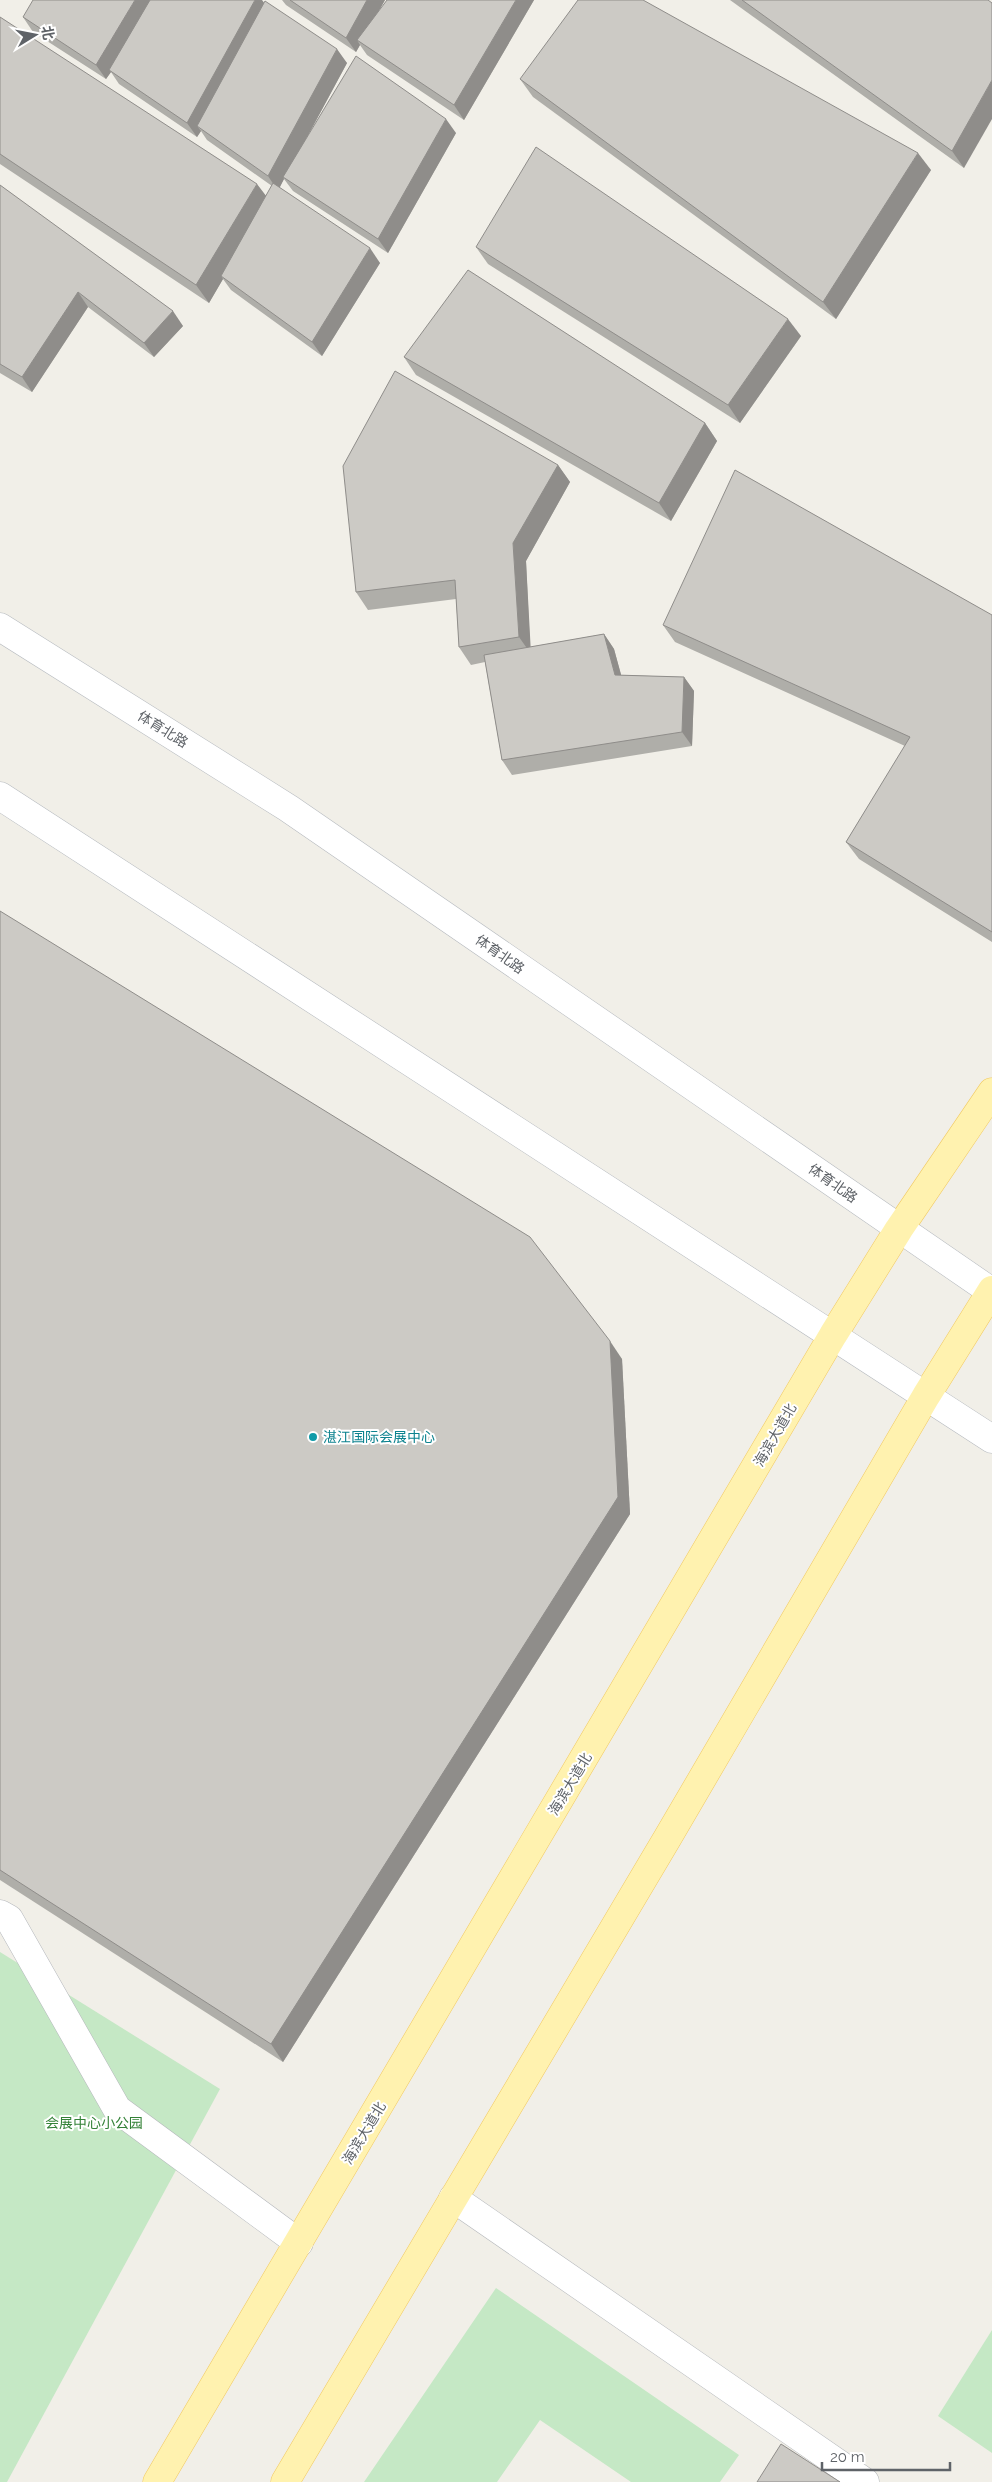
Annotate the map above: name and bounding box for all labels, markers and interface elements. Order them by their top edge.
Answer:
north arrow [10,10,60,60]
text: 北 [39,24,57,41]
street label: 体育北路 [135,707,191,751]
street label: 体育北路 [472,931,528,977]
street label: 体育北路 [805,1160,861,1206]
street label: 海滨大道北 [751,1401,799,1469]
place label: 湛江国际会展中心 [323,1429,435,1445]
marker: 湛江国际会展中心 [307,1431,319,1443]
street label: 海滨大道北 [545,1750,595,1818]
street label: 海滨大道北 [339,2099,389,2167]
park label: 会展中心小公园 [45,2115,143,2131]
scale bar [822,2440,950,2472]
text: 20 m [830,2448,865,2466]

